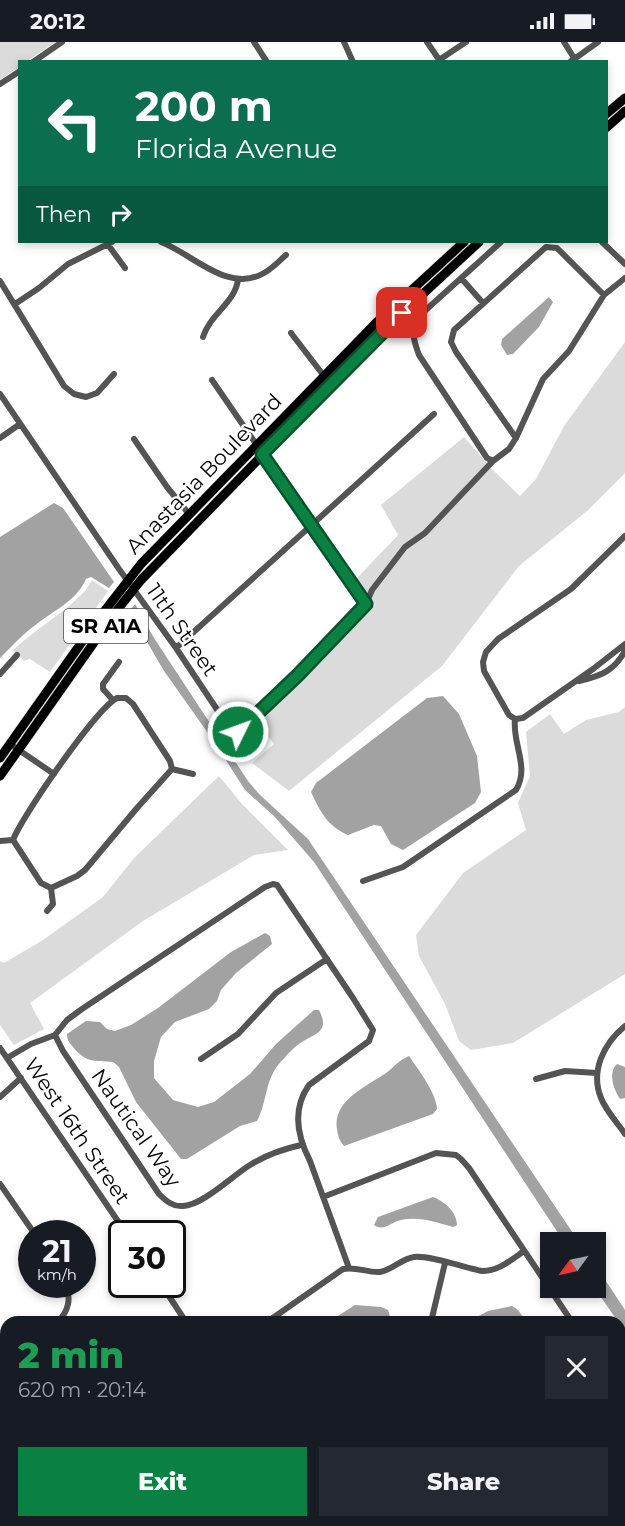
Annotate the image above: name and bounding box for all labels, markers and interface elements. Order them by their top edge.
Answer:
text: 20:12 [30,8,85,35]
text: 200 m [135,80,273,132]
icon: left [36,84,114,162]
text: Florida Avenue [135,132,337,165]
icon: right [104,198,137,231]
text: Then [36,201,92,228]
pin [376,287,427,338]
icon: arrive [385,296,418,329]
street label: Anastasia Boulevard [121,388,287,559]
street label: 11th Street [142,579,223,681]
road number: SR A1A [64,609,148,643]
position arrow [206,700,270,764]
street label: West 16th Street [19,1053,136,1209]
street label: Nautical Way [86,1064,187,1192]
speed limit sign: 30 [108,1220,186,1298]
north arrow [540,1232,606,1298]
map controls [540,1232,606,1298]
text: 21 [42,1233,72,1270]
text: km/h [37,1265,77,1284]
text: 2 min [18,1333,124,1377]
button: close [545,1336,608,1399]
text: 620 m · 20:14 [18,1378,146,1402]
button: Exit [18,1447,307,1516]
button: Share [319,1447,608,1516]

